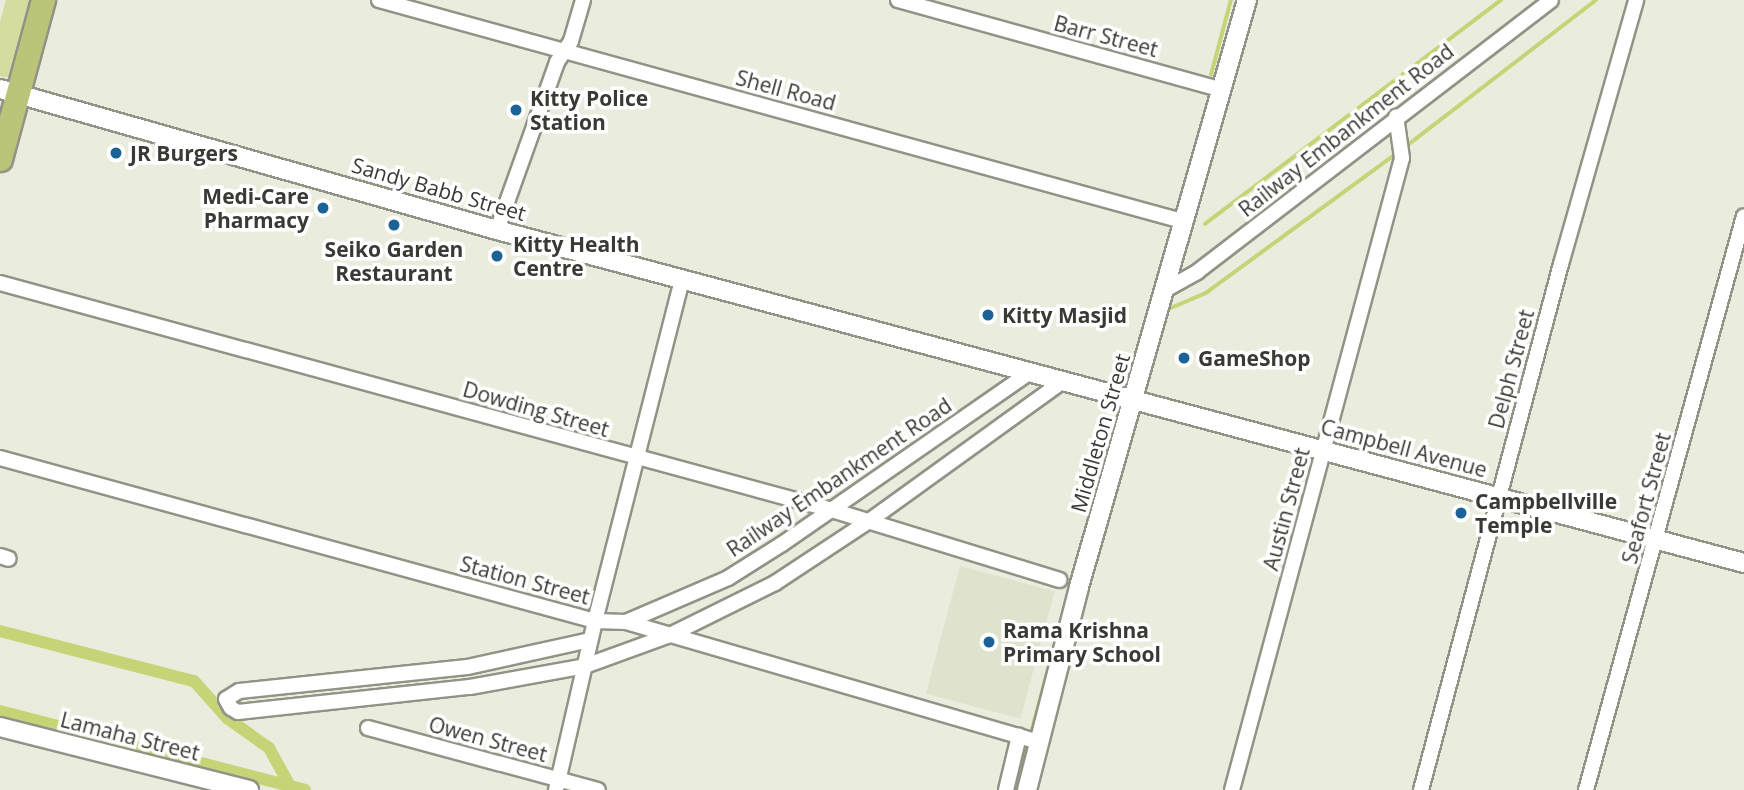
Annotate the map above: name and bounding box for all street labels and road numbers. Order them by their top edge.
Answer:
street label: Barr Street [1051,10,1161,62]
street label: Railway Embankment Road [1233,38,1459,222]
street label: Shell Road [733,65,839,115]
street label: Sandy Babb Street [349,152,529,226]
street label: Delph Street [1483,307,1539,431]
street label: Middleton Street [1065,351,1135,515]
street label: Dowding Street [460,376,612,442]
street label: Railway Embankment Road [722,392,956,562]
street label: Campbell Avenue [1318,414,1490,482]
street label: Seafort Street [1616,430,1676,566]
street label: Austin Street [1258,445,1314,573]
street label: Station Street [457,551,593,609]
street label: Lamaha Street [58,707,202,765]
street label: Owen Street [426,711,550,767]

